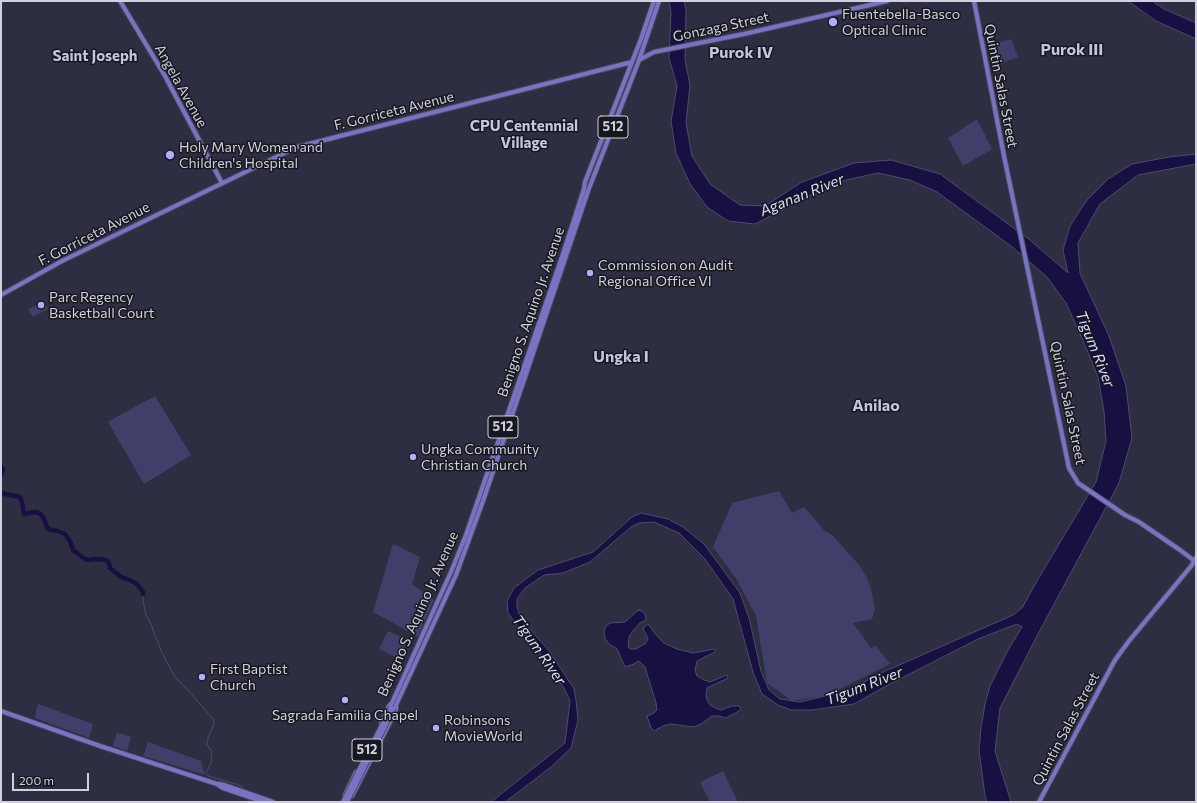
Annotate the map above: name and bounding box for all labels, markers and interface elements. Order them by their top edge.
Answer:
place label: Fuentebella-Basco Optical Clinic [842,6,960,38]
street label: Gonzaga Street [671,9,771,45]
marker: Fuentebella-Basco Optical Clinic [827,16,839,28]
street label: Quintin Salas Street [981,23,1021,149]
district label: Purok III [1041,40,1103,60]
street label: Angela Avenue [151,41,211,131]
district label: Purok IV [709,43,773,63]
district label: Saint Joseph [52,47,138,65]
street label: F. Gorriceta Avenue [332,88,456,134]
road number: 512 [598,116,628,138]
district label: CPU Centennial Village [470,117,578,152]
place label: Holy Mary Women and Children's Hospital [179,139,323,172]
marker: Holy Mary Women and Children's Hospital [164,149,176,161]
water label: Aganan River [757,170,847,220]
street label: F. Gorriceta Avenue [35,199,153,269]
street label: Benigno S. Aquino Jr. Avenue [494,225,568,399]
place label: Commission on Audit Regional Office VI [598,257,733,290]
marker: Commission on Audit Regional Office VI [585,268,595,278]
place label: Parc Regency Basketball Court [49,289,155,322]
marker: Parc Regency Basketball Court [36,300,46,310]
water label: Tigum River [1071,308,1119,390]
street label: Quintin Salas Street [1047,340,1089,466]
district label: Ungka I [593,347,649,367]
district label: Anilao [852,396,900,416]
road number: 512 [488,416,518,438]
place label: Ungka Community Christian Church [421,441,539,474]
marker: Ungka Community Christian Church [408,452,418,462]
street label: Benigno S. Aquino Jr. Avenue [374,529,462,699]
water label: Tigum River [508,612,570,688]
place label: First Baptist Church [210,661,288,694]
water label: Tigum River [823,663,905,709]
street label: Quintin Salas Street [1029,669,1103,789]
marker: First Baptist Church [197,672,207,682]
marker: Sagrada Familia Chapel [340,695,350,705]
place label: Sagrada Familia Chapel [272,707,418,723]
place label: Robinsons MovieWorld [444,712,523,744]
marker: Robinsons MovieWorld [431,723,441,733]
road number: 512 [352,739,382,761]
scale bar [14,765,91,791]
text: 200 m [19,773,54,787]

